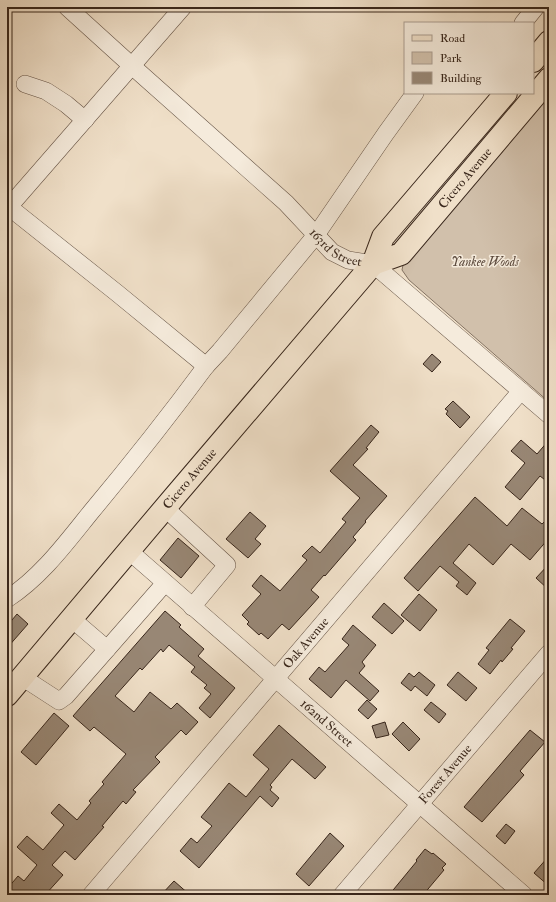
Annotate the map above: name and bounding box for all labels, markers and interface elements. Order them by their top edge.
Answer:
legend [404,22,534,94]
text: Road [440,31,465,46]
text: Park [440,51,462,66]
text: Building [440,71,483,86]
street label: Cicero Avenue [435,144,496,212]
street label: 163rd Street [306,225,363,270]
park label: Yankee Woods [451,254,519,270]
street label: Cicero Avenue [159,445,220,513]
street label: Oak Avenue [279,614,333,672]
street label: 162nd Street [297,696,356,750]
street label: Forest Avenue [415,741,476,807]

